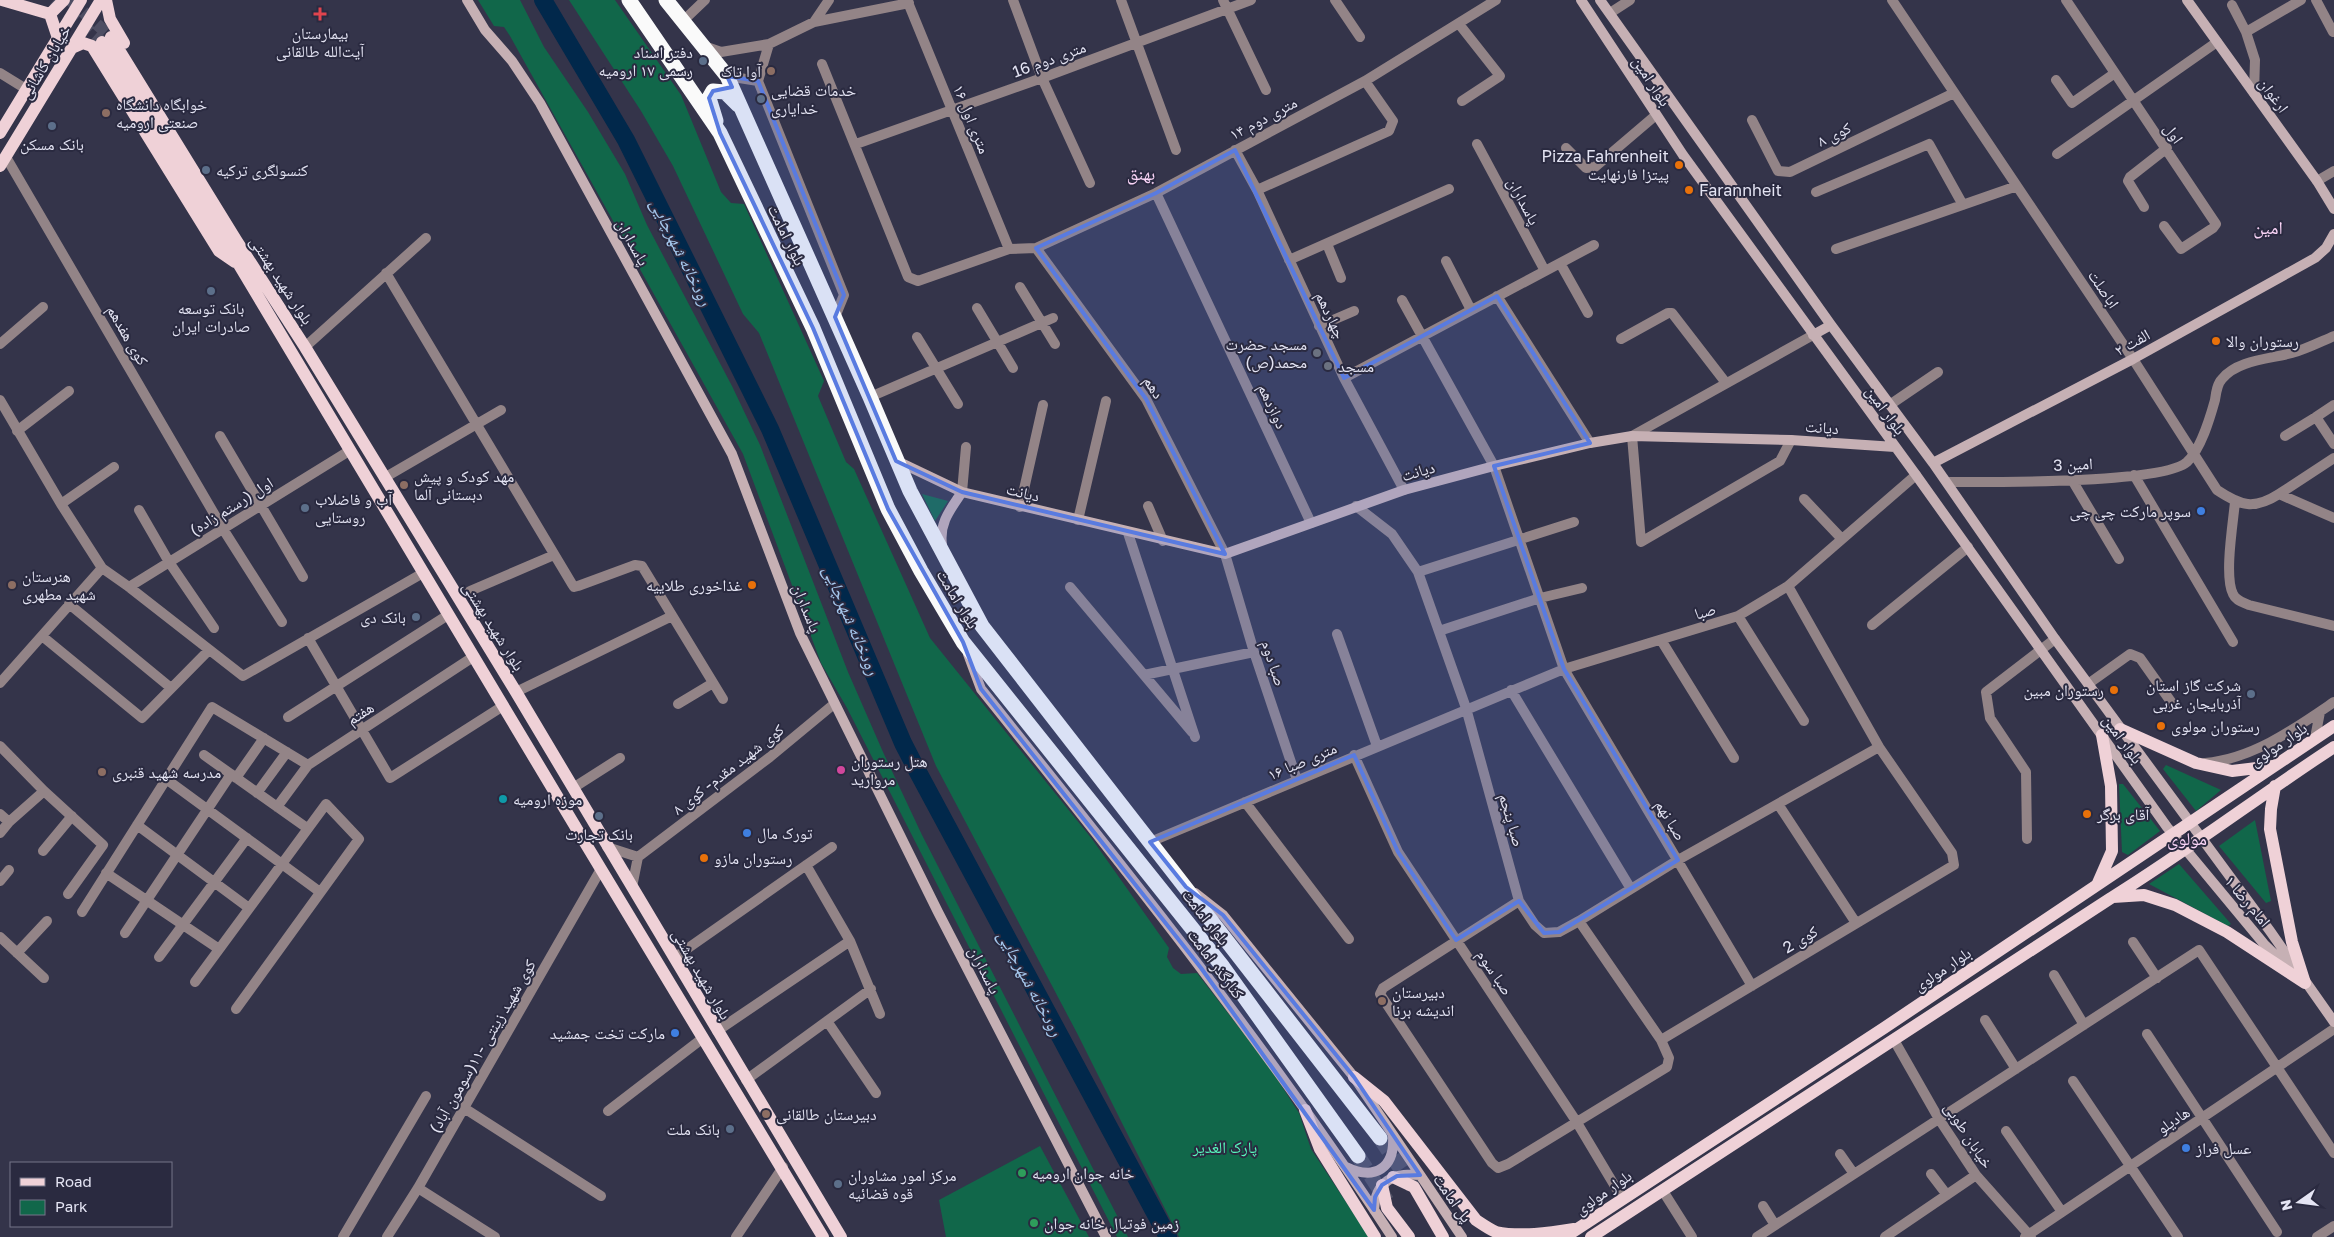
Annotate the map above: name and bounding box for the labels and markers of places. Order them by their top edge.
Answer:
marker: بیمارستان آیت‌الله طالقانی [313,7,327,21]
place label: بیمارستان آیت‌الله طالقانی [276,23,365,62]
place label: دفتر اسناد رسمی ۱۷ ارومیه [599,42,693,81]
marker: دفتر اسناد رسمی ۱۷ ارومیه [697,55,709,67]
place label: آوا تاک [721,61,762,81]
marker: آوا تاک [765,65,777,77]
place label: خدمات قضایی خدایاری [771,80,856,119]
marker: خدمات قضایی خدایاری [755,93,767,105]
place label: خوابگاه دانشگاه صنعتی ارومیه [116,94,207,133]
marker: خوابگاه دانشگاه صنعتی ارومیه [100,107,112,119]
marker: بانک مسکن [46,120,58,132]
place label: بانک مسکن [20,134,84,155]
place label: Pizza Fahrenheit پیتزا فارنهایت [1542,146,1669,184]
marker: Pizza Fahrenheit پیتزا فارنهایت [1673,159,1685,171]
place label: کنسولگری ترکیه [216,160,308,181]
marker: کنسولگری ترکیه [200,164,212,176]
place label: Farannheit [1699,180,1782,200]
marker: Farannheit [1683,184,1695,196]
marker: بانک توسعه صادرات ایران [205,285,217,297]
place label: بانک توسعه صادرات ایران [172,298,250,337]
place label: رستوران والا [2226,331,2299,352]
place label: مسجد حضرت محمد(ص) [1225,334,1307,373]
marker: رستوران والا [2210,335,2222,347]
marker: مسجد حضرت محمد(ص) [1311,347,1323,359]
place label: مسجد [1338,356,1374,376]
marker: مسجد [1322,360,1334,372]
place label: مهد کودک و پیش دبستانی آلما [414,466,514,505]
marker: مهد کودک و پیش دبستانی آلما [398,479,410,491]
place label: آب و فاضلاب روستایی [315,489,393,528]
place label: سوپر مارکت چی چی [2069,501,2191,522]
marker: آب و فاضلاب روستایی [299,502,311,514]
marker: سوپر مارکت چی چی [2195,505,2207,517]
place label: هنرستان شهید مطهری [22,566,96,605]
place label: غذاخوری طلاییه [646,575,742,596]
marker: هنرستان شهید مطهری [6,579,18,591]
marker: غذاخوری طلاییه [746,579,758,591]
place label: بانک دی [360,607,406,628]
marker: بانک دی [410,611,422,623]
place label: شرکت گاز استان آذربایجان غربی [2146,675,2242,714]
place label: رستوران مبین [2024,680,2104,701]
marker: رستوران مبین [2108,684,2120,696]
marker: شرکت گاز استان آذربایجان غربی [2245,688,2257,700]
place label: رستوران مولوی [2171,716,2260,737]
marker: رستوران مولوی [2155,720,2167,732]
place label: هتل رستوران مروارید [851,751,928,789]
place label: مدرسه شهید قنبری [112,762,221,783]
marker: هتل رستوران مروارید [835,764,847,776]
marker: مدرسه شهید قنبری [96,766,108,778]
place label: موزه ارومیه [513,789,582,809]
marker: موزه ارومیه [497,793,509,805]
place label: آقاى برگر [2096,804,2150,825]
marker: آقاى برگر [2081,808,2093,820]
marker: بانک تجارت [593,810,605,822]
place label: تورک مال [757,823,813,844]
place label: بانک تجارت [565,824,633,844]
marker: تورک مال [741,827,753,839]
place label: رستوران مازو [714,848,792,869]
marker: رستوران مازو [698,852,710,864]
place label: دبیرستان اندیشه برنا [1392,982,1454,1020]
marker: دبیرستان اندیشه برنا [1376,995,1388,1007]
place label: مارکت تخت جمشید [550,1023,665,1043]
marker: مارکت تخت جمشید [669,1027,681,1039]
place label: دبیرستان طالقانی [776,1104,877,1125]
marker: دبیرستان طالقانی [760,1108,772,1120]
place label: بانک ملت [666,1119,720,1139]
marker: بانک ملت [724,1123,736,1135]
place label: عسل فراز [2195,1138,2251,1159]
marker: عسل فراز [2180,1142,2192,1154]
place label: خانه جوان ارومیه [1032,1163,1134,1184]
place label: مرکز امور مشاوران قوه قضائیه [848,1165,956,1203]
marker: خانه جوان ارومیه [1016,1167,1028,1179]
marker: مرکز امور مشاوران قوه قضائیه [832,1178,844,1190]
place label: زمین فوتبال خانه جوان [1044,1213,1179,1234]
marker: زمین فوتبال خانه جوان [1028,1217,1040,1229]

